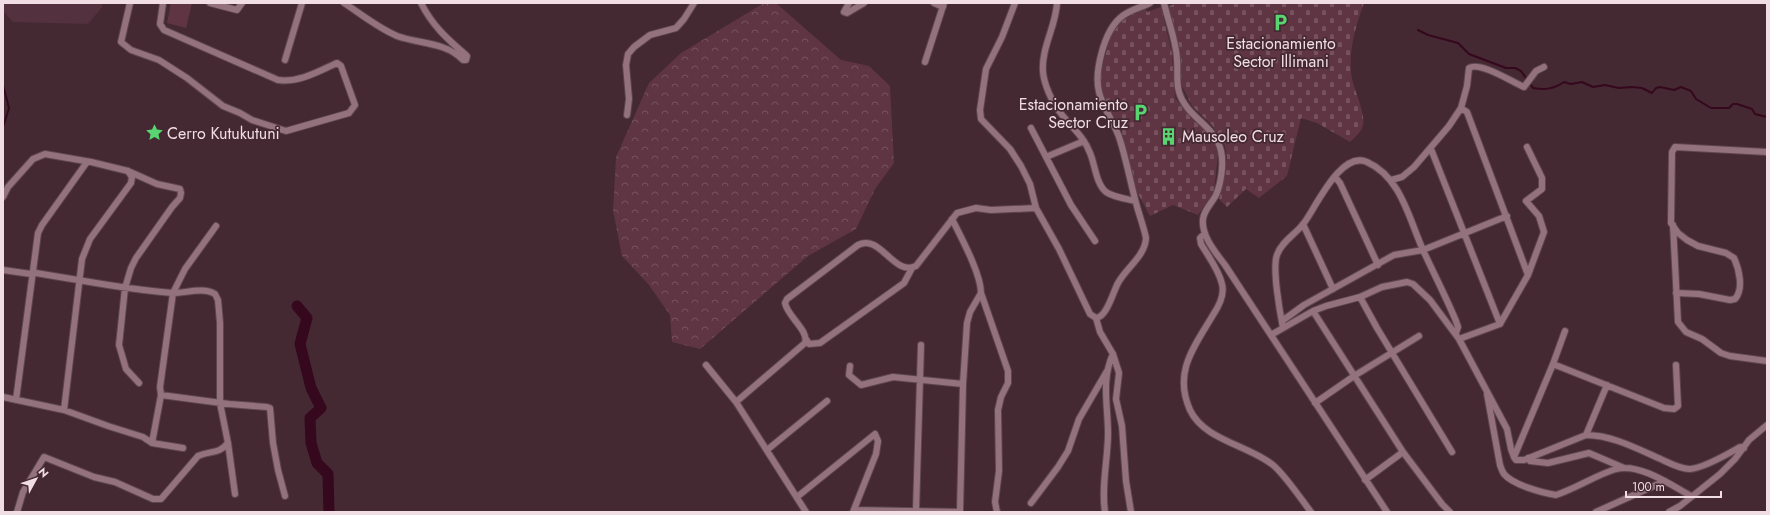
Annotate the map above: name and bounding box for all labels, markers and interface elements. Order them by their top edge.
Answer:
parking icon: Estacionamiento Sector Illimani [1271,12,1291,32]
place label: Estacionamiento Sector Illimani [1226,32,1336,73]
place label: Estacionamiento Sector Cruz [1019,93,1129,134]
parking icon: Estacionamiento Sector Cruz [1131,103,1151,123]
place label: Cerro Kutukutuni [167,122,280,145]
place icon: Cerro Kutukutuni [144,123,164,143]
place label: Mausoleo Cruz [1182,125,1285,148]
building icon: Mausoleo Cruz [1159,126,1179,146]
north arrow [16,459,56,499]
text: N [35,464,53,481]
scale bar [1626,473,1721,499]
text: 100 m [1632,478,1665,496]

